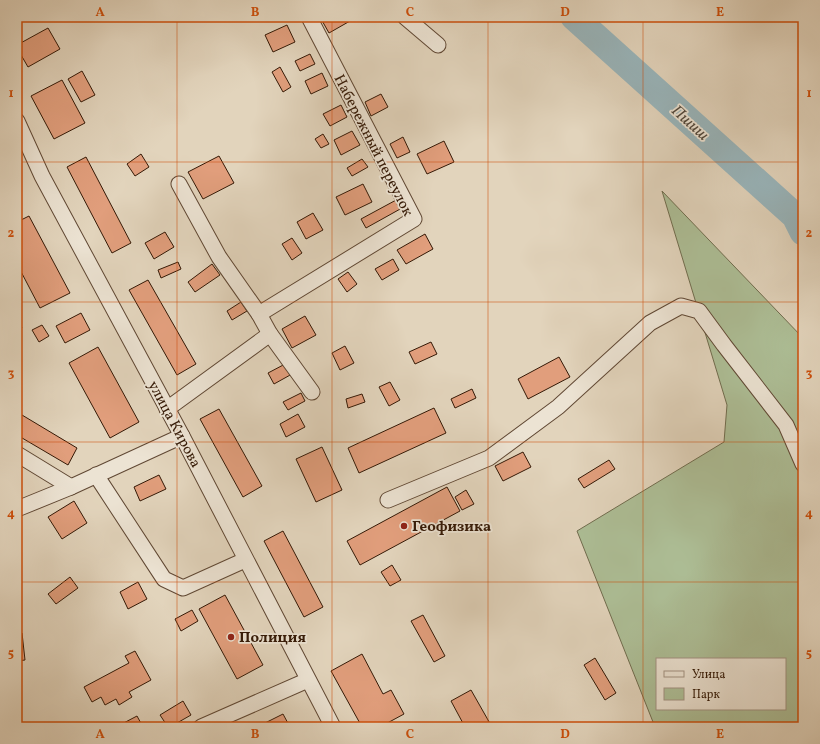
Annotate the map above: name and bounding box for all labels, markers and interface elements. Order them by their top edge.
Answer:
text: A [95,4,105,22]
text: B [251,4,260,22]
text: C [406,4,414,22]
text: D [560,4,570,22]
text: E [716,4,724,22]
street label: Набережный переулок [328,71,418,220]
text: 1 [8,85,14,103]
text: 1 [806,85,812,103]
water label: Пшиш [666,101,713,146]
text: 2 [8,225,15,243]
text: 2 [806,225,813,243]
text: 3 [8,365,15,383]
text: 3 [806,365,813,383]
street label: улица Кирова [142,378,205,472]
text: 4 [7,505,15,523]
text: 4 [805,505,813,523]
place label: Геофизика [412,517,491,538]
marker: Геофизика [399,521,409,531]
place label: Полиция [239,628,306,649]
marker: Полиция [226,632,236,642]
text: 5 [8,645,14,663]
text: 5 [806,645,812,663]
legend [656,658,786,710]
text: Улица [692,667,725,683]
text: Парк [692,687,720,703]
text: A [95,726,105,744]
text: B [251,726,260,744]
text: C [406,726,414,744]
text: D [560,726,570,744]
text: E [716,726,724,744]

